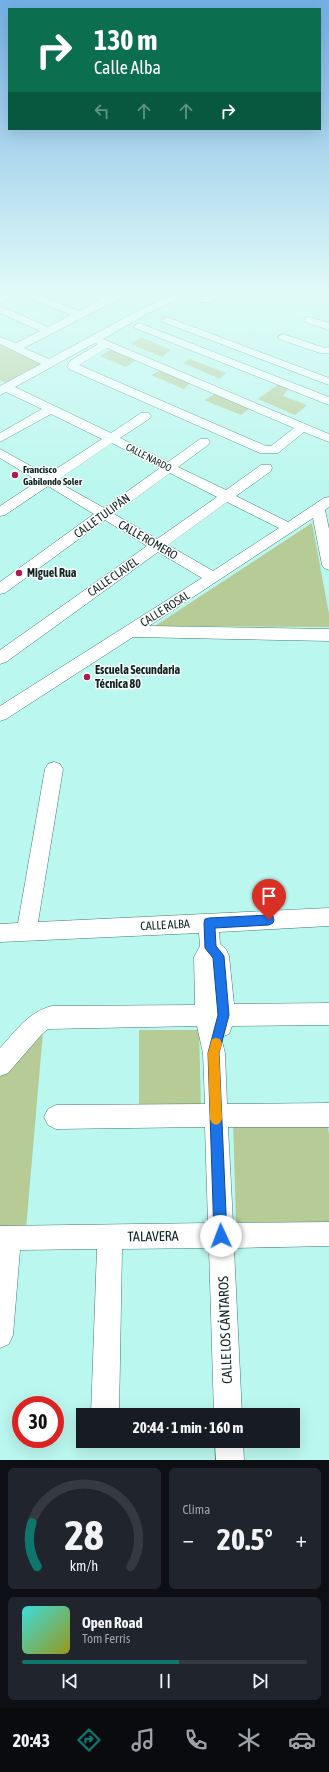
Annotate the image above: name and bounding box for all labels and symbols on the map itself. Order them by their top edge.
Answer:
street label: CALLE NARDO [124,441,174,474]
place label: Francisco Gabilondo Soler [23,464,83,487]
marker: Francisco Gabilondo Soler [10,470,20,480]
street label: CALLE TULIPÁN [71,491,133,541]
street label: CALLE ROMERO [116,517,180,563]
street label: CALLE CLAVEL [85,554,141,600]
place label: Miguel Rua [27,566,77,580]
marker: Miguel Rua [14,568,24,578]
street label: CALLE ROSAL [138,588,193,630]
place label: Escuela Secundaria Técnica 80 [95,663,180,691]
marker: Escuela Secundaria Técnica 80 [82,672,92,682]
pin [252,879,286,920]
street label: CALLE ALBA [140,917,190,933]
position arrow [200,1215,242,1257]
street label: TALAVERA [127,1228,179,1244]
street label: CALLE LOS CÁNTAROS [215,1276,235,1384]
speed limit sign: 30 [12,1396,64,1448]

